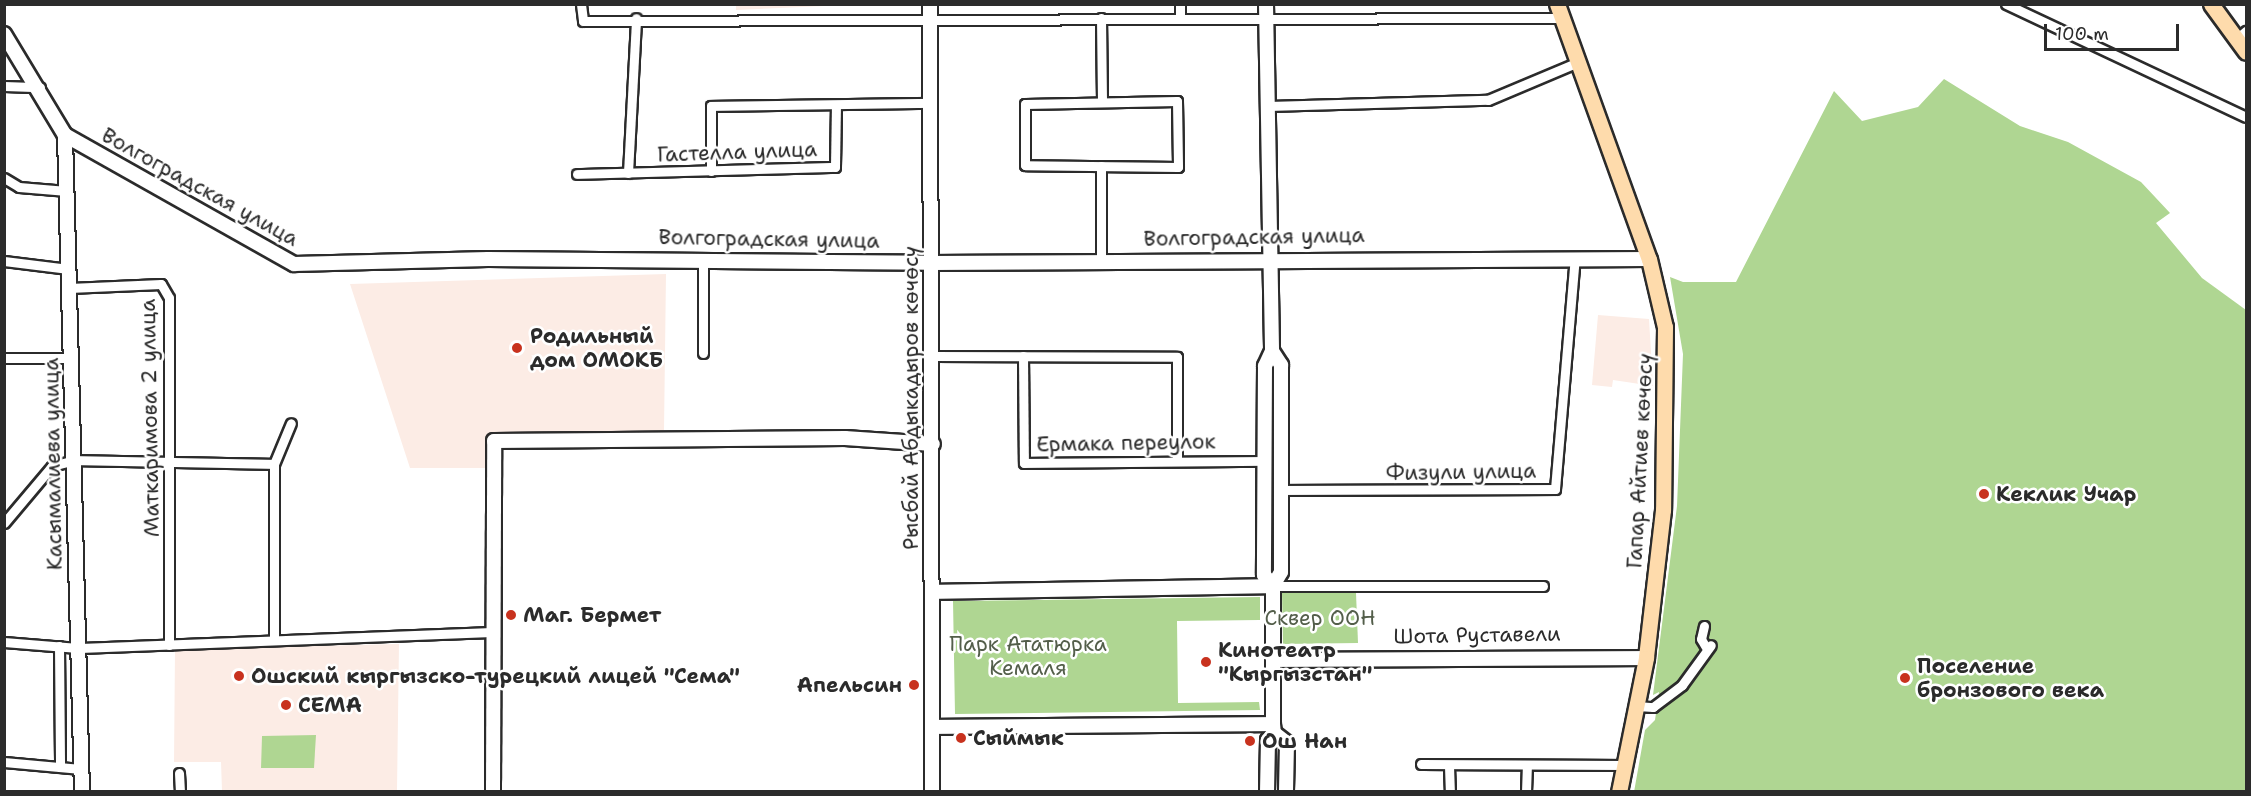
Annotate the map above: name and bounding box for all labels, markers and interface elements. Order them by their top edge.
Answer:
scale bar [2047,12,2182,50]
text: 100 m [2055,22,2109,46]
street label: Волгоградская улица [97,122,303,252]
street label: Гастелла улица [657,137,817,167]
street label: Волгоградская улица [1143,222,1365,252]
street label: Волгоградская улица [658,224,880,254]
street label: Рысбай Абдыкадыров көчөсү [898,246,924,550]
street label: Маткаримова 2 улица [135,299,165,537]
place label: Родильный дом ОМОКБ [530,323,663,373]
marker: Родильный дом ОМОКБ [508,339,526,357]
street label: Гапар Айтиев көчөсү [1622,353,1658,569]
street label: Касымалиева улица [39,357,67,571]
street label: Ермака переулок [1036,429,1216,457]
street label: Физули улица [1386,458,1536,486]
place label: Кеклик Учар [1996,481,2136,507]
marker: Кеклик Учар [1977,487,1991,501]
place label: Маг. Бермет [523,602,661,628]
park label: Сквер ООН [1264,605,1376,631]
marker: Маг. Бермет [504,608,518,622]
street label: Шота Руставели [1393,621,1561,649]
park label: Парк Ататюрка Кемаля [949,631,1107,681]
place label: Кинотеатр "Кыргызстан" [1218,637,1372,687]
place label: Поселение бронзового века [1917,653,2104,703]
marker: Кинотеатр "Кыргызстан" [1199,655,1213,669]
place label: Ошский кыргызско-турецкий лицей "Сема" [251,663,740,689]
marker: Ошский кыргызско-турецкий лицей "Сема" [232,669,246,683]
marker: Поселение бронзового века [1898,671,1912,685]
place label: Апельсин [797,672,902,698]
marker: Апельсин [907,678,921,692]
place label: СЕМА [298,692,362,718]
marker: СЕМА [279,698,293,712]
place label: Сыймык [973,725,1064,751]
place label: Ош Нан [1262,728,1347,754]
marker: Сыймык [954,731,968,745]
marker: Ош Нан [1243,734,1257,748]

